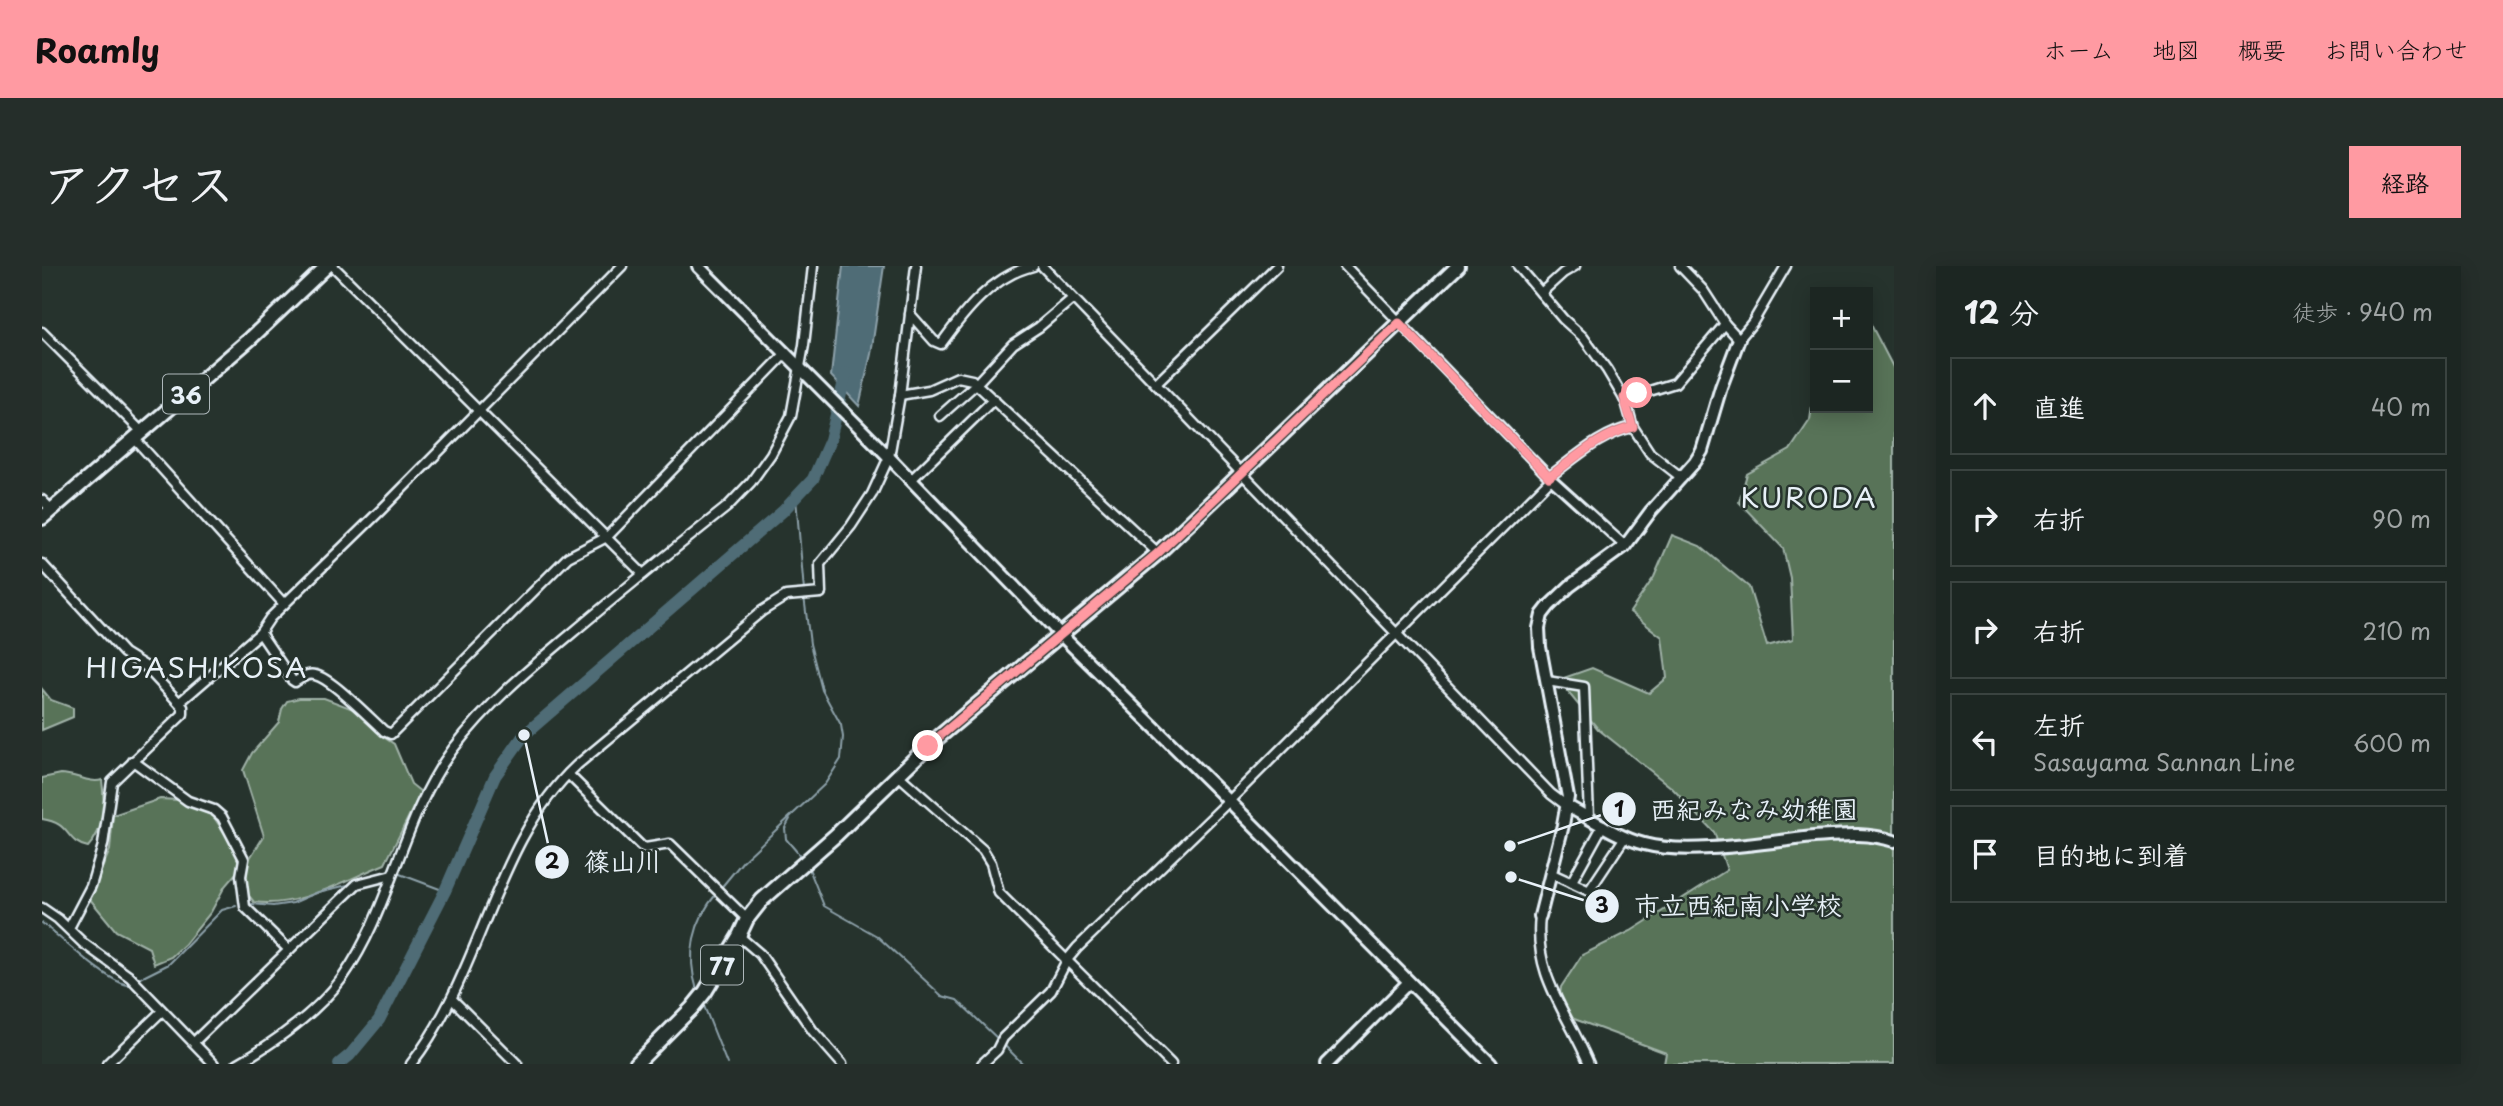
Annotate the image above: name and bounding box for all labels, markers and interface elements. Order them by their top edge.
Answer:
text: Roamly [35,24,160,74]
text: ホーム [2043,31,2114,67]
text: 地図 [2152,31,2200,67]
text: 概要 [2238,31,2286,67]
text: お問い合わせ [2324,31,2468,67]
text: アクセス [42,145,235,219]
button: 経路 [2349,146,2461,218]
map controls [1810,287,1873,413]
button: + [1810,287,1873,350]
text: 12 分 [1964,289,2039,334]
text: 徒歩 · 940 m [2292,294,2433,329]
button: − [1810,350,1873,413]
road number: 36 [163,374,209,414]
route start [1621,377,1652,408]
icon: ahead [1966,387,2004,425]
text: 直進 [2033,387,2085,426]
text: 40 m [2371,389,2431,424]
district label: KURODA [1740,475,1878,518]
icon: right [1966,499,2004,537]
text: 右折 [2033,499,2085,538]
text: 90 m [2372,501,2431,536]
icon: right [1966,611,2004,649]
text: 右折 [2033,611,2085,650]
text: 210 m [2363,613,2431,648]
district label: HIGASHIKOSA [86,645,308,688]
text: 左折 [2033,705,2085,744]
icon: left [1966,723,2004,761]
text: 600 m [2353,725,2431,760]
route end [912,730,943,761]
text: Sasayama Sannan Line [2033,744,2295,779]
callout: 西紀みなみ幼稚園 [1601,786,1872,833]
text: 西紀みなみ幼稚園 [1650,789,1858,828]
text: 1 [1614,792,1624,824]
icon: arrive [1966,835,2004,873]
text: 目的地に到着 [2033,835,2189,874]
callout: 篠山川 [535,839,676,886]
text: 篠山川 [584,841,662,880]
text: 2 [545,844,560,876]
callout: 市立西紀南小学校 [1585,882,1856,929]
text: 市立西紀南小学校 [1634,885,1842,924]
text: 3 [1595,888,1609,920]
road number: 77 [701,946,743,985]

